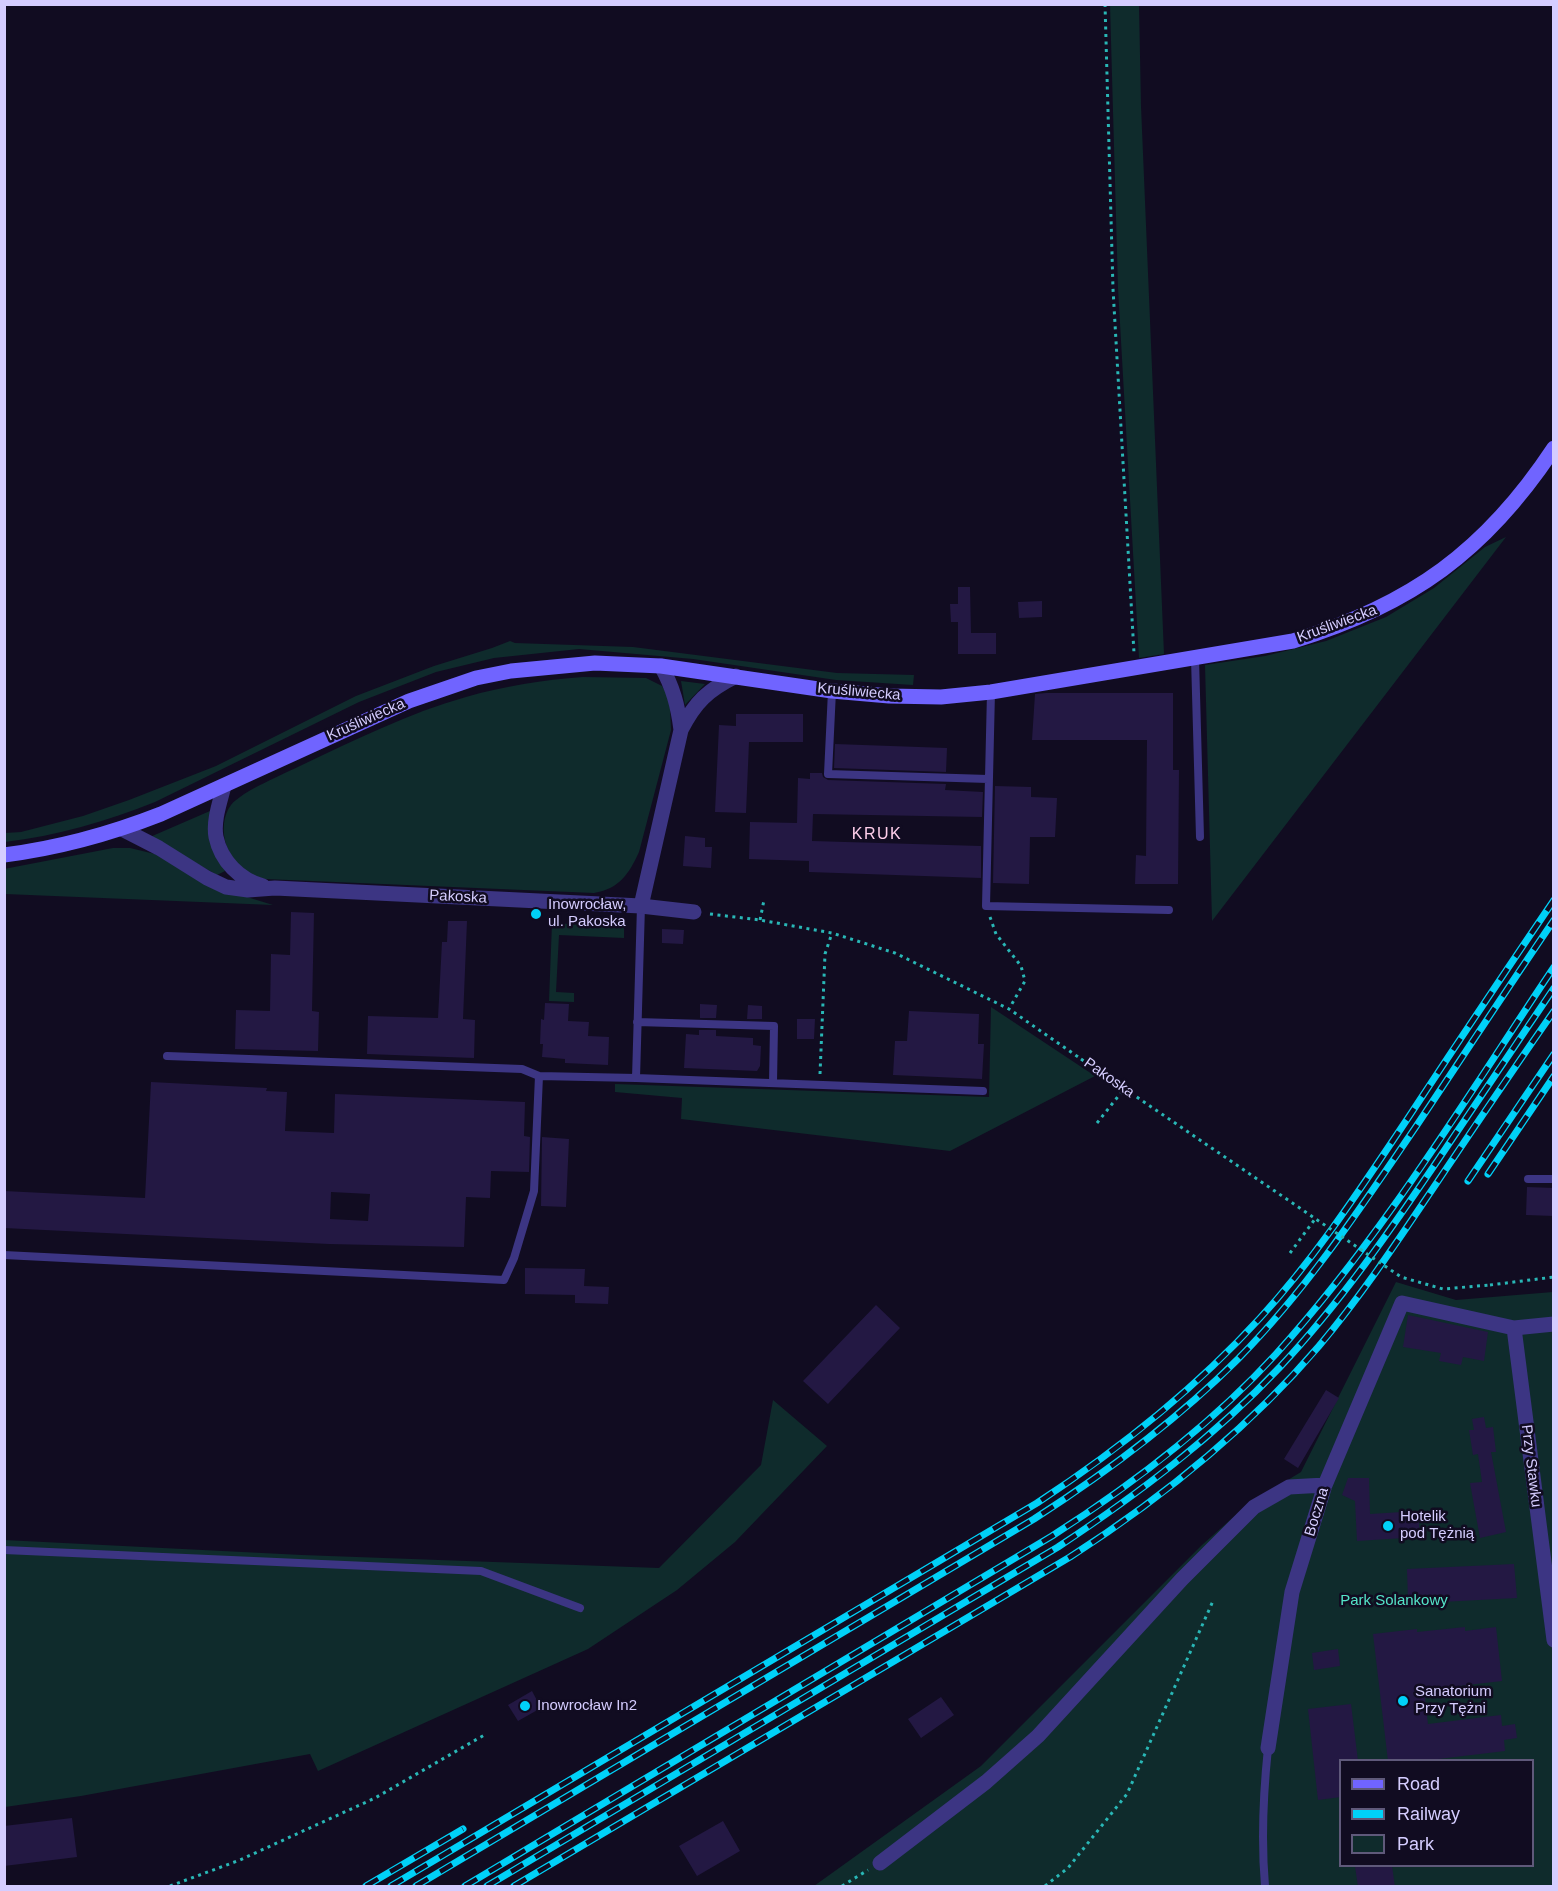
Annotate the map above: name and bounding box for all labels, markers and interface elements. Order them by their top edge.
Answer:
street label: Kruśliwiecka [1295,601,1379,647]
street label: Kruśliwiecka [817,679,901,705]
street label: Kruśliwiecka [324,695,408,745]
district label: KRUK [852,825,902,845]
street label: Pakoska [429,887,487,907]
place label: Inowrocław, ul. Pakoska [548,896,626,931]
marker: Inowrocław, ul. Pakoska [529,907,543,921]
street label: Pakoska [1080,1054,1138,1102]
street label: Przy Stawku [1517,1424,1545,1508]
street label: Boczna [1301,1485,1333,1539]
place label: Hotelik pod Tężnią [1400,1508,1474,1543]
marker: Hotelik pod Tężnią [1381,1519,1395,1533]
park label: Park Solankowy [1340,1592,1448,1610]
place label: Sanatorium Przy Tężni [1415,1683,1492,1718]
marker: Sanatorium Przy Tężni [1396,1694,1410,1708]
place label: Inowrocław In2 [537,1697,637,1715]
marker: Inowrocław In2 [518,1699,532,1713]
legend [1339,1759,1534,1867]
text: Road [1397,1774,1440,1794]
text: Railway [1397,1804,1460,1824]
text: Park [1397,1834,1434,1854]

